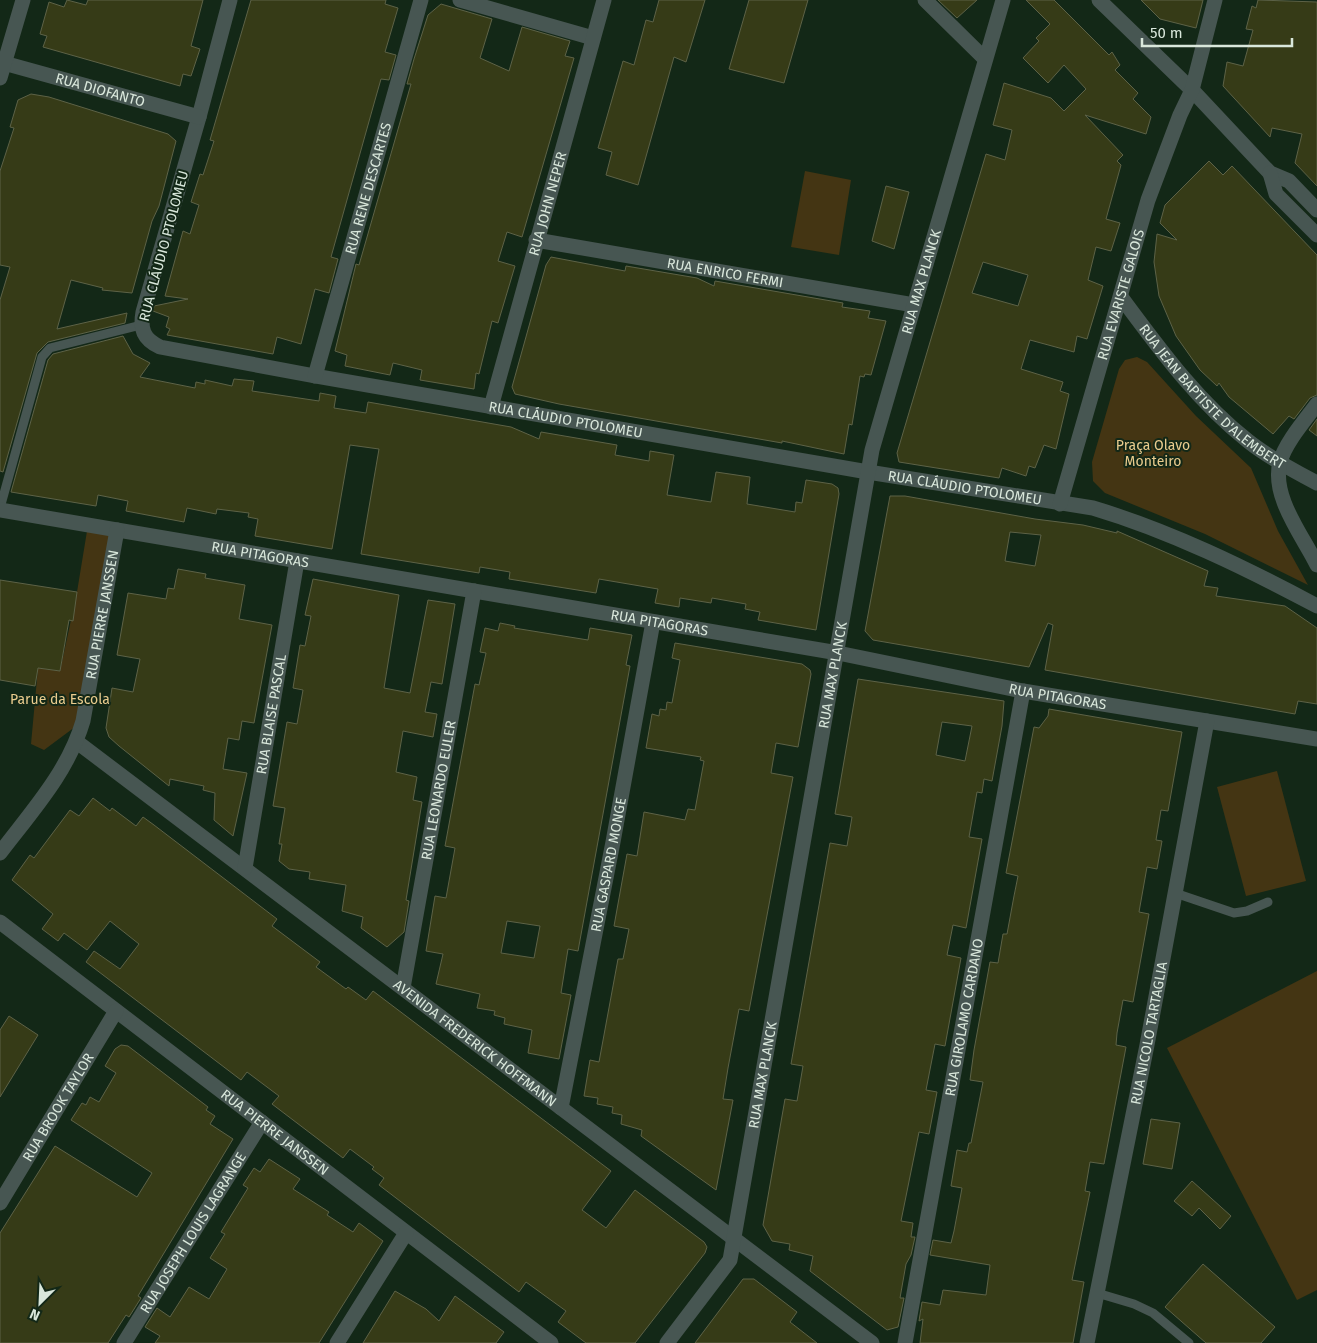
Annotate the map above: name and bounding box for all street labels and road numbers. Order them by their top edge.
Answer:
street label: RUA DIOFANTO [53,69,147,110]
street label: RUA RENE DESCARTES [341,120,395,256]
street label: RUA JOHN NEPER [525,149,570,258]
street label: RUA CLÁUDIO PTOLOMEU [135,168,192,323]
street label: RUA MAX PLANCK [898,226,945,336]
street label: RUA EVARISTE GALOIS [1094,227,1148,362]
street label: RUA ENRICO FERMI [666,254,785,291]
street label: RUA JEAN BAPTISTE D'ALEMBERT [1136,321,1289,473]
street label: RUA CLÁUDIO PTOLOMEU [488,398,644,441]
street label: RUA CLÁUDIO PTOLOMEU [887,467,1043,508]
street label: RUA PITAGORAS [210,538,311,571]
street label: RUA PIERRE JANSSEN [82,548,122,681]
street label: RUA PITAGORAS [609,606,710,639]
street label: RUA MAX PLANCK [815,620,850,730]
street label: RUA BLAISE PASCAL [253,653,290,776]
street label: RUA PITAGORAS [1007,680,1108,713]
street label: RUA LEONARDO EULER [418,718,459,861]
street label: RUA GASPARD MONGE [587,796,629,933]
street label: RUA GIROLAMO CARDANO [941,937,987,1098]
street label: RUA NICOLO TARTAGLIA [1127,960,1171,1106]
street label: AVENIDA FREDERICK HOFFMANN [390,976,560,1110]
street label: RUA MAX PLANCK [745,1019,780,1130]
street label: RUA BROOK TAYLOR [19,1049,97,1164]
street label: RUA PIERRE JANSSEN [218,1085,332,1179]
street label: RUA JOSEPH LOUIS LAGRANGE [136,1149,250,1316]

